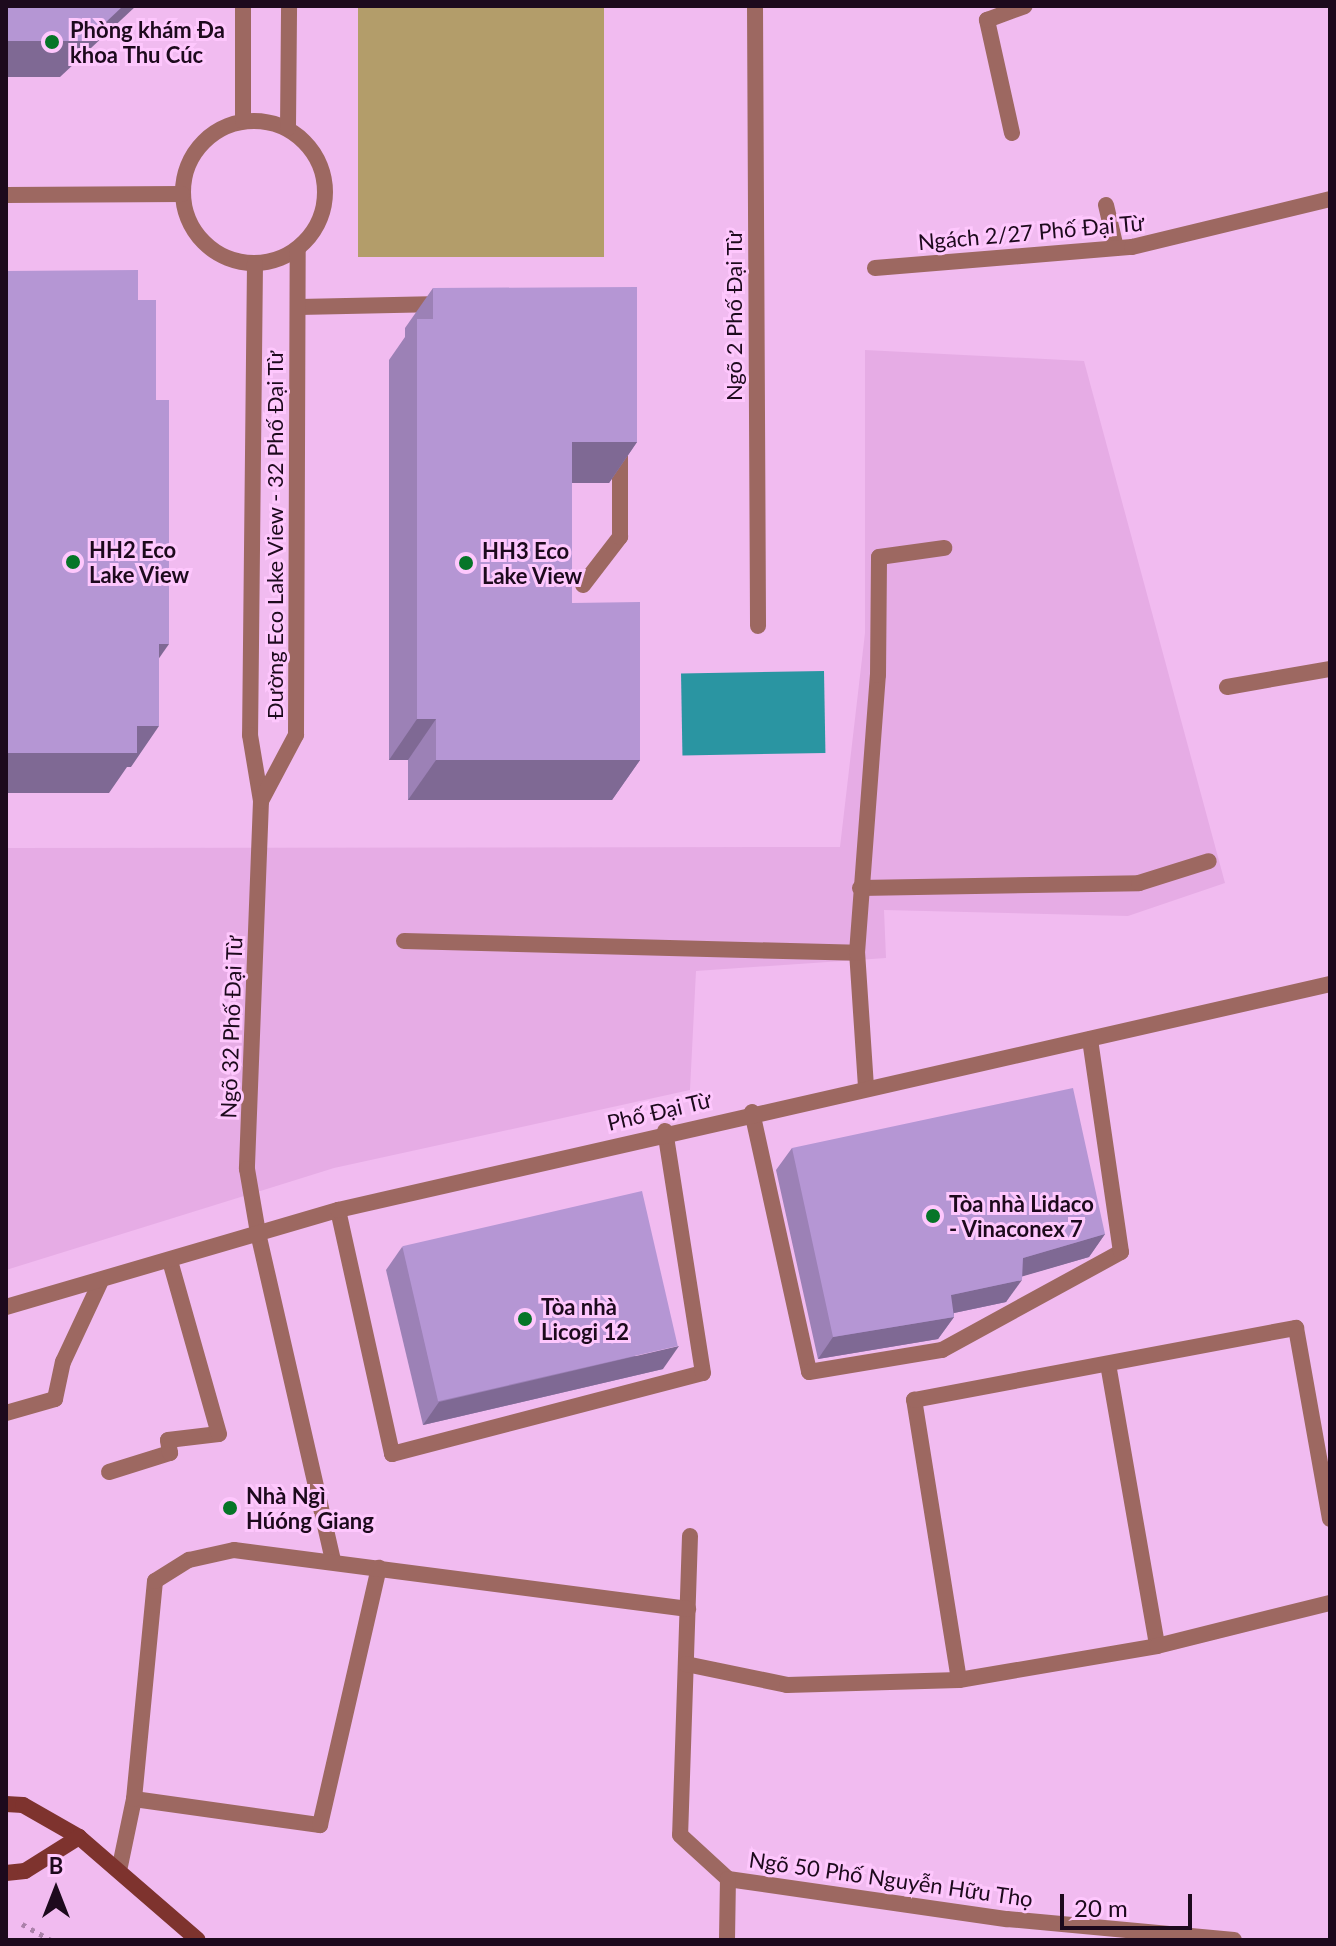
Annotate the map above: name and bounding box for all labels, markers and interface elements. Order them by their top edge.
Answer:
place label: Phòng khám Đa khoa Thu Cúc [70,16,225,68]
marker: Phòng khám Đa khoa Thu Cúc [41,31,63,53]
street label: Ngách 2/27 Phố Đại Từ [916,209,1146,255]
street label: Ngõ 2 Phố Đại Từ [721,231,747,401]
street label: Đường Eco Lake View - 32 Phố Đại Từ [262,350,288,720]
place label: HH2 Eco Lake View [89,536,190,588]
place label: HH3 Eco Lake View [482,537,583,588]
marker: HH2 Eco Lake View [64,553,82,571]
marker: HH3 Eco Lake View [457,554,475,572]
street label: Ngõ 32 Phố Đại Từ [215,935,247,1119]
street label: Phố Đại Từ [604,1086,714,1136]
place label: Tòa nhà Lidaco - Vinaconex 7 [949,1190,1094,1242]
marker: Tòa nhà Lidaco - Vinaconex 7 [924,1207,942,1225]
place label: Tòa nhà Licogi 12 [541,1293,629,1344]
marker: Tòa nhà Licogi 12 [516,1310,534,1328]
place label: Nhà Ngì Húóng Giang [246,1482,374,1534]
marker: Nhà Ngì Húóng Giang [221,1499,239,1517]
street label: Ngõ 50 Phố Nguyễn Hữu Thọ [747,1846,1035,1912]
north arrow [16,1850,96,1930]
text: B [49,1852,63,1879]
scale bar [1064,1878,1196,1928]
text: 20 m [1074,1893,1128,1922]

